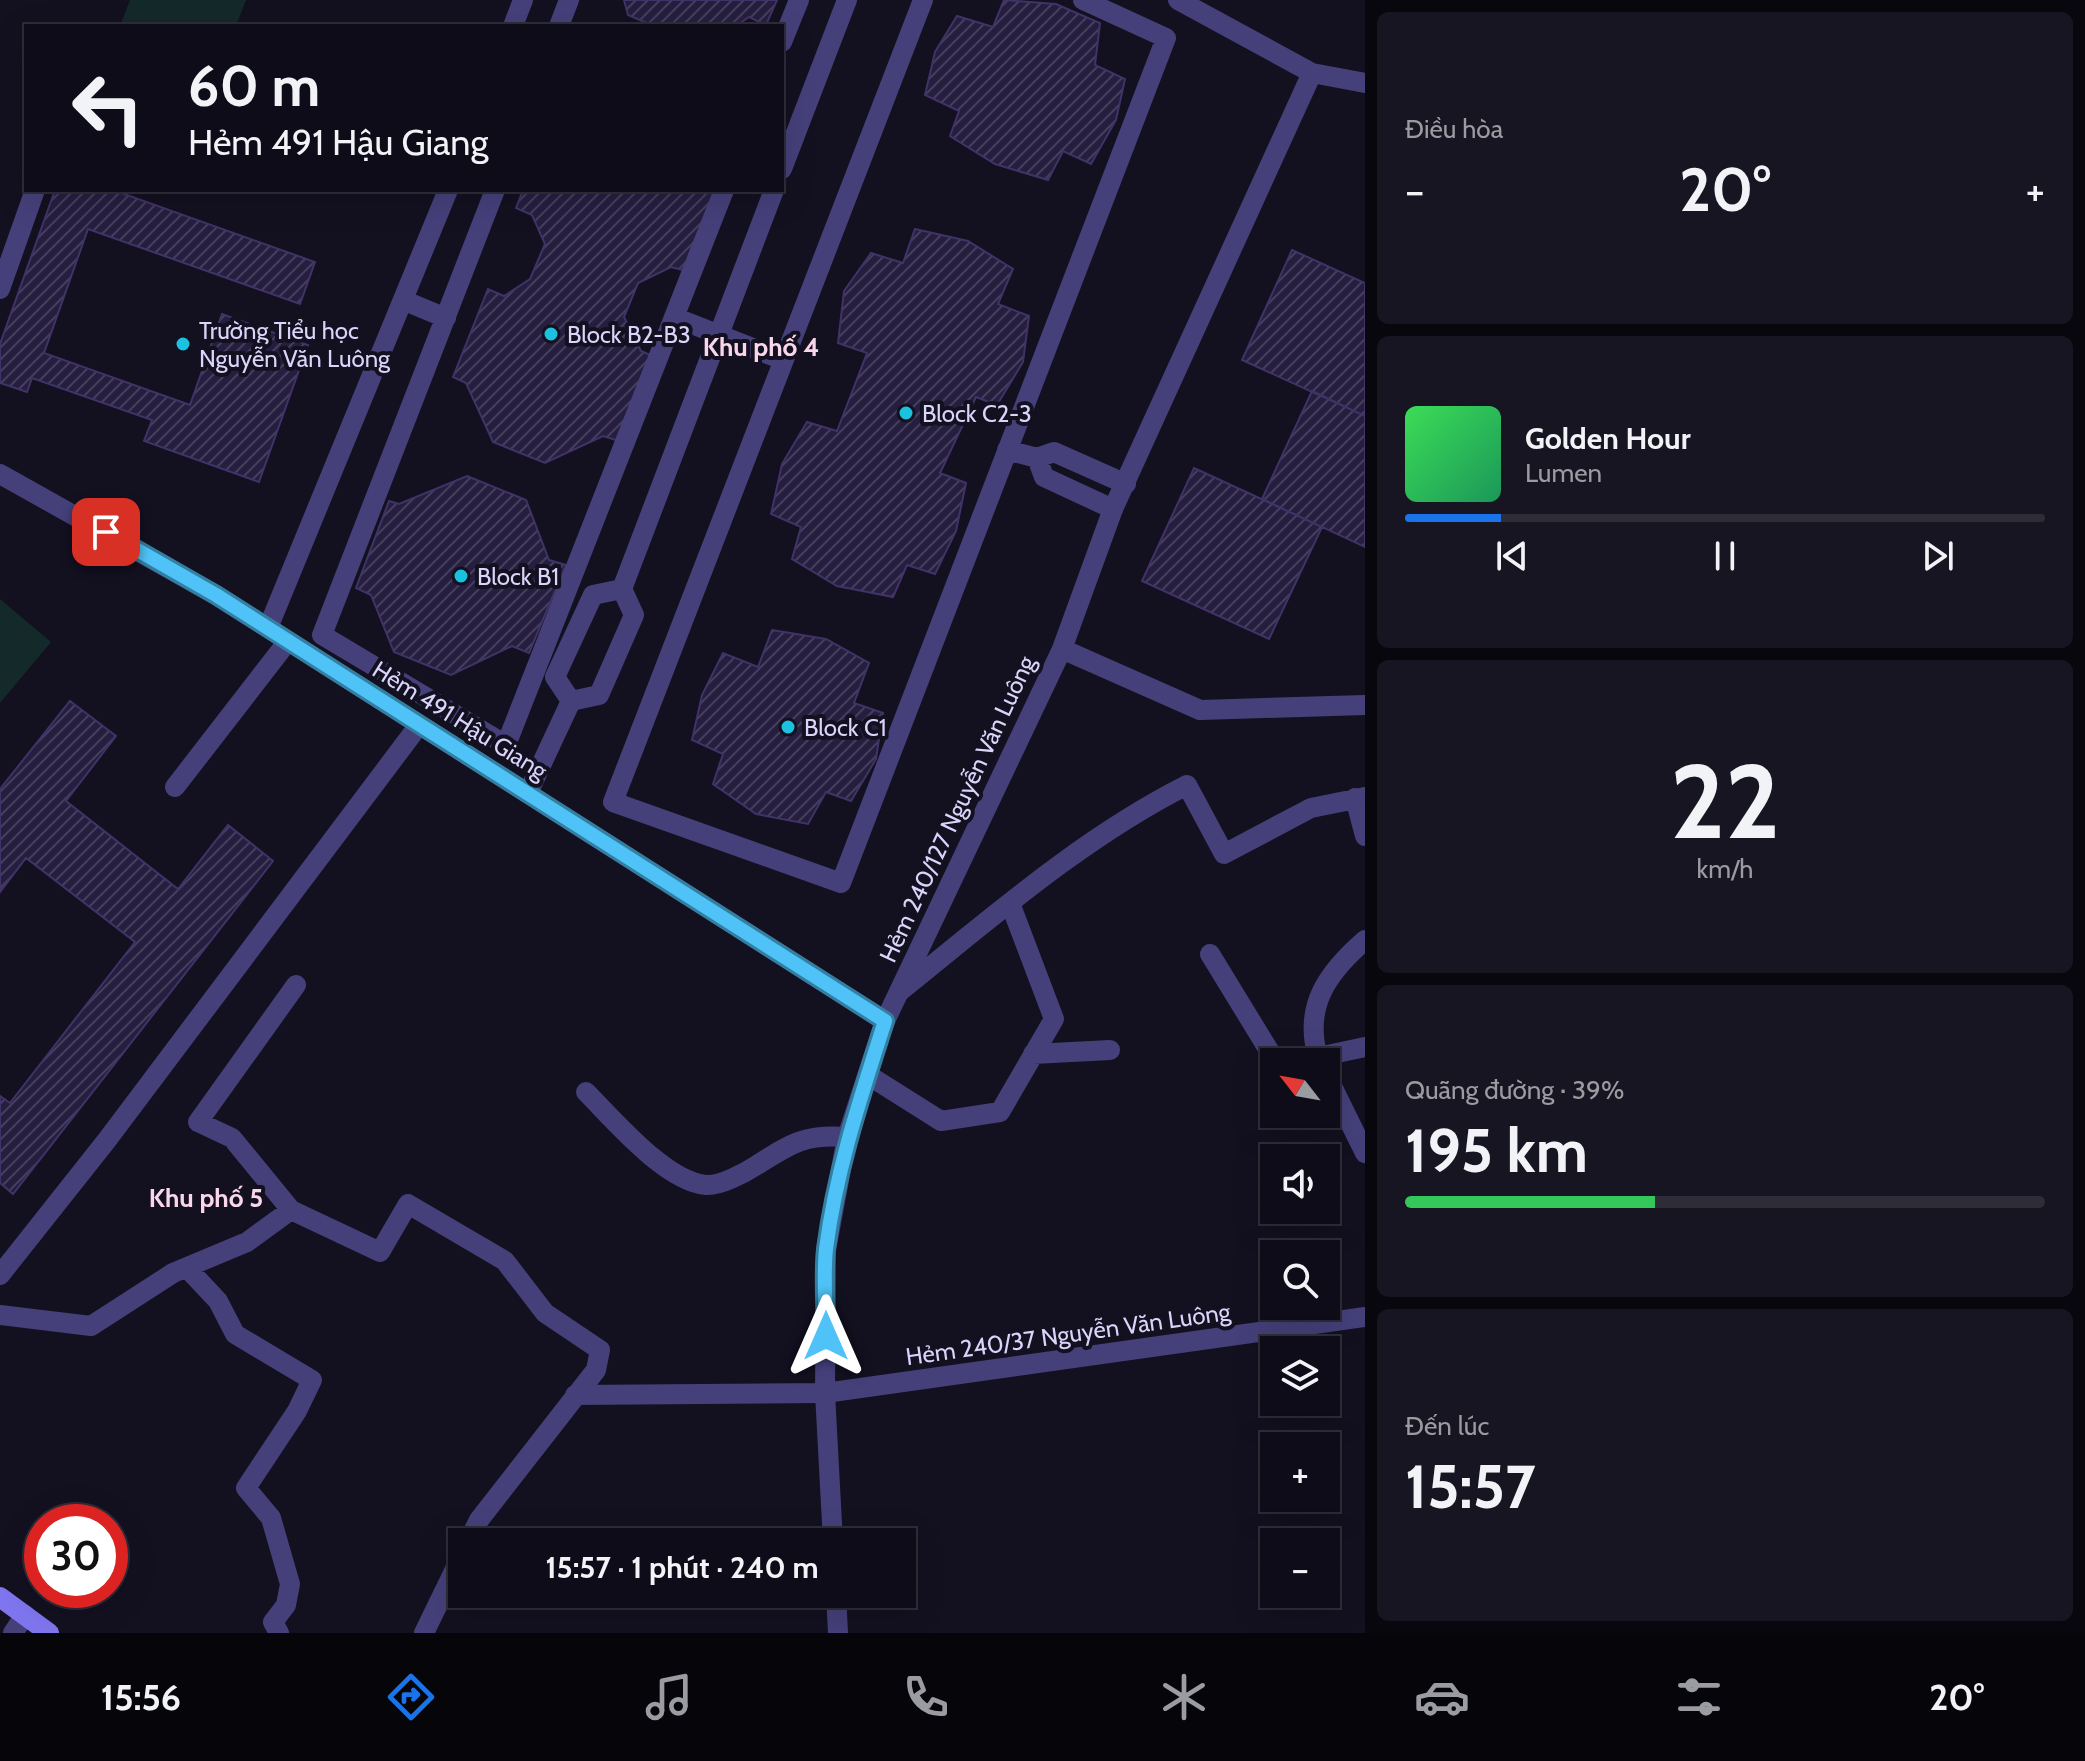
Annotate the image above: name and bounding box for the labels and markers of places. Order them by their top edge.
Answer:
place label: Trường Tiểu học Nguyễn Văn Luông [199,316,391,373]
place label: Block B2-B3 [567,320,691,349]
marker: Block B2-B3 [542,325,560,343]
marker: Trường Tiểu học Nguyễn Văn Luông [174,335,192,353]
place label: Block C2-3 [922,399,1032,428]
marker: Block C2-3 [897,404,915,422]
pin [72,498,140,566]
place label: Block B1 [477,562,559,591]
marker: Block B1 [452,567,470,585]
place label: Block C1 [804,713,887,742]
marker: Block C1 [779,718,797,736]

